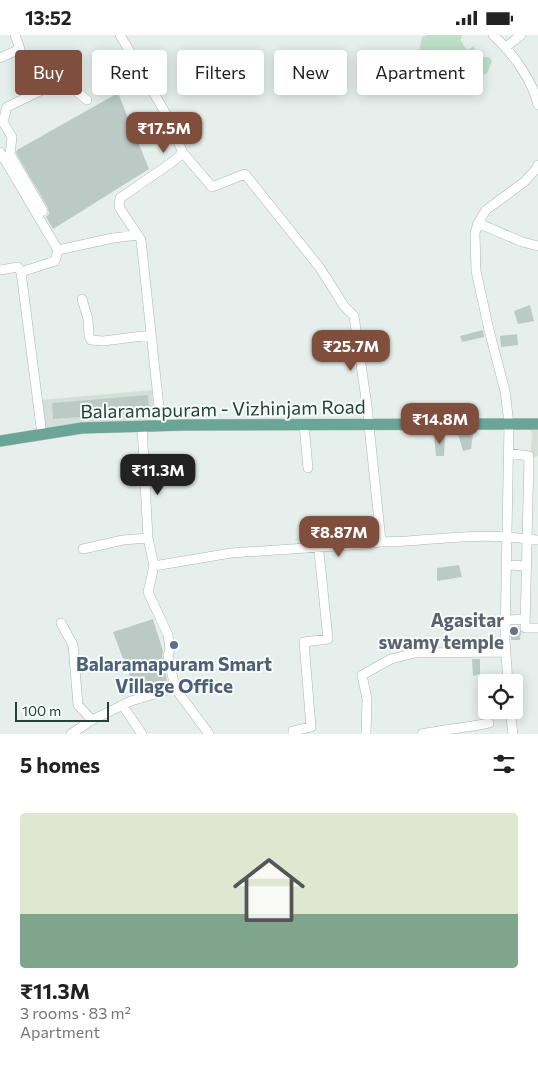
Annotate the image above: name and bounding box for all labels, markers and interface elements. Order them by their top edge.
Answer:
text: 13:52 [25,6,72,29]
chip: Buy [15,50,82,95]
chip: Rent [92,50,167,95]
chip: Filters [177,50,264,95]
chip: New [274,50,347,95]
chip: Apartment [357,50,483,95]
pin: ₹17.5M [123,111,205,154]
text: ₹17.5M [137,118,191,137]
pin: ₹25.7M [310,329,392,372]
text: ₹25.7M [323,336,379,355]
street label: Balaramapuram - Vizhinjam Road [80,395,366,422]
pin: ₹14.8M [399,403,481,445]
text: ₹14.8M [412,409,468,428]
pin: ₹11.3M [117,453,199,496]
text: ₹11.3M [131,460,185,479]
pin: ₹8.87M [298,515,380,558]
text: ₹8.87M [310,522,368,541]
place label: Agasitar swamy temple [378,608,504,653]
marker: Agasitar swamy temple [508,625,520,637]
marker: Balaramapuram Smart Village Office [168,639,180,651]
place label: Balaramapuram Smart Village Office [76,652,272,697]
map controls [478,674,523,719]
button: locate [478,674,523,719]
scale bar [15,699,109,722]
text: 100 m [22,702,61,719]
icon: filters [490,750,518,778]
text: 5 homes [20,752,100,777]
icon: home [224,845,314,935]
text: ₹11.3M [20,978,90,1003]
text: 3 rooms · 83 m² [20,1003,131,1022]
text: Apartment [20,1022,100,1041]

